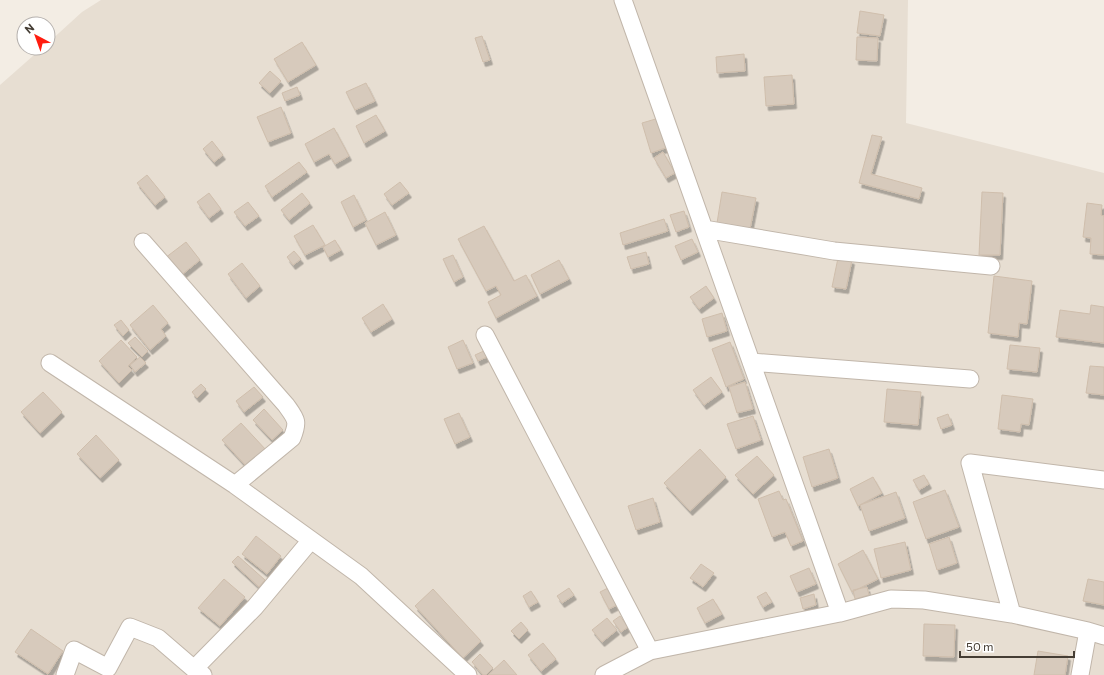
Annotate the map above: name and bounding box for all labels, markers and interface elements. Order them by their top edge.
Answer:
north arrow [16,16,56,56]
text: N [22,20,36,36]
scale bar [960,633,1074,659]
text: 50 m [966,639,994,653]

